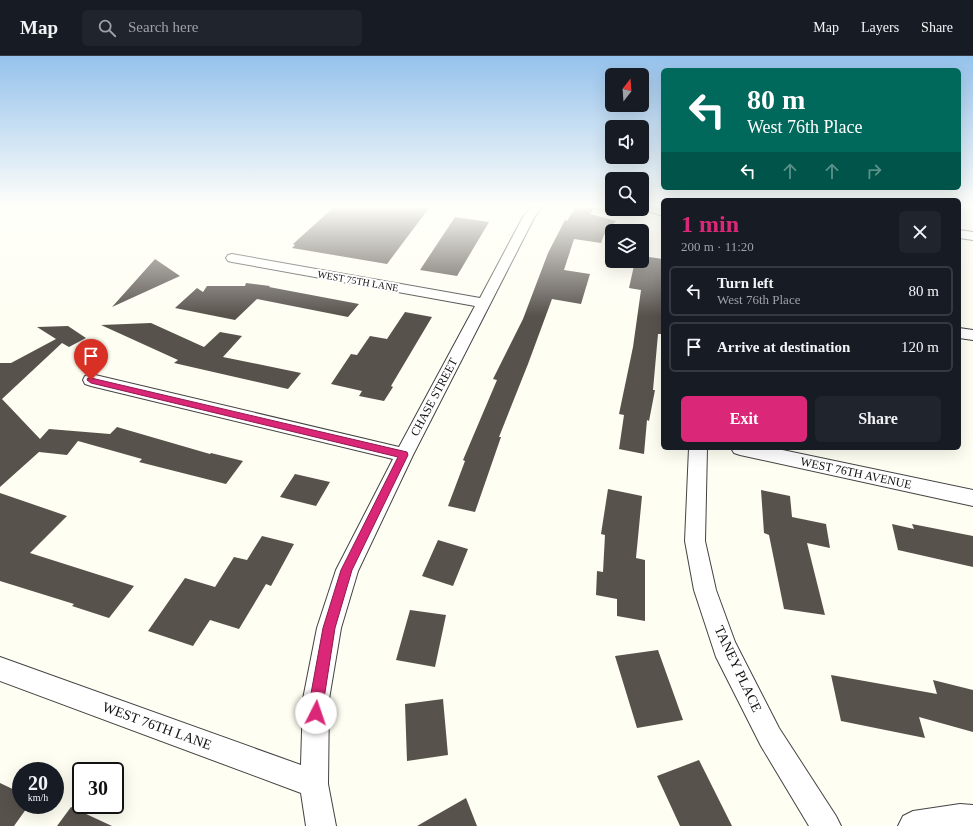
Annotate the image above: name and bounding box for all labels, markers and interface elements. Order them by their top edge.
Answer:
search box [82,10,362,46]
text: Map [20,17,58,38]
icon: search [96,17,118,39]
text: Search here [128,19,198,35]
text: Map [813,20,839,35]
text: Layers [861,20,899,35]
text: Share [921,20,953,35]
north arrow [605,68,649,112]
map controls [605,68,649,268]
icon: left [681,84,733,136]
text: 80 m [747,84,805,115]
text: West 76th Place [747,117,863,137]
button: sound [605,120,649,164]
icon: left [737,160,759,182]
icon: ahead [779,160,801,182]
icon: ahead [821,160,843,182]
icon: right [863,160,885,182]
button: search [605,172,649,216]
text: 1 min [681,211,739,237]
button: close [899,211,941,253]
button: layers [605,224,649,268]
text: 200 m · 11:20 [681,239,754,254]
street label: WEST 75TH LANE [317,268,399,294]
text: Turn left [717,275,774,291]
icon: left [683,280,705,302]
text: 80 m [909,283,939,299]
text: West 76th Place [717,292,800,307]
icon: arrive [683,336,705,358]
pin [74,339,108,380]
text: Arrive at destination [717,339,850,355]
text: 120 m [901,339,939,355]
icon: arrive [80,345,102,367]
street label: CHASE STREET [408,355,461,438]
button: Exit [681,396,807,442]
button: Share [815,396,941,442]
street label: WEST 76TH AVENUE [799,454,913,492]
street label: TANEY PLACE [711,623,765,715]
position arrow [295,692,337,734]
street label: WEST 76TH LANE [100,699,214,753]
speed limit sign: 30 [72,762,124,814]
text: 20 [28,772,48,794]
text: km/h [28,792,48,803]

